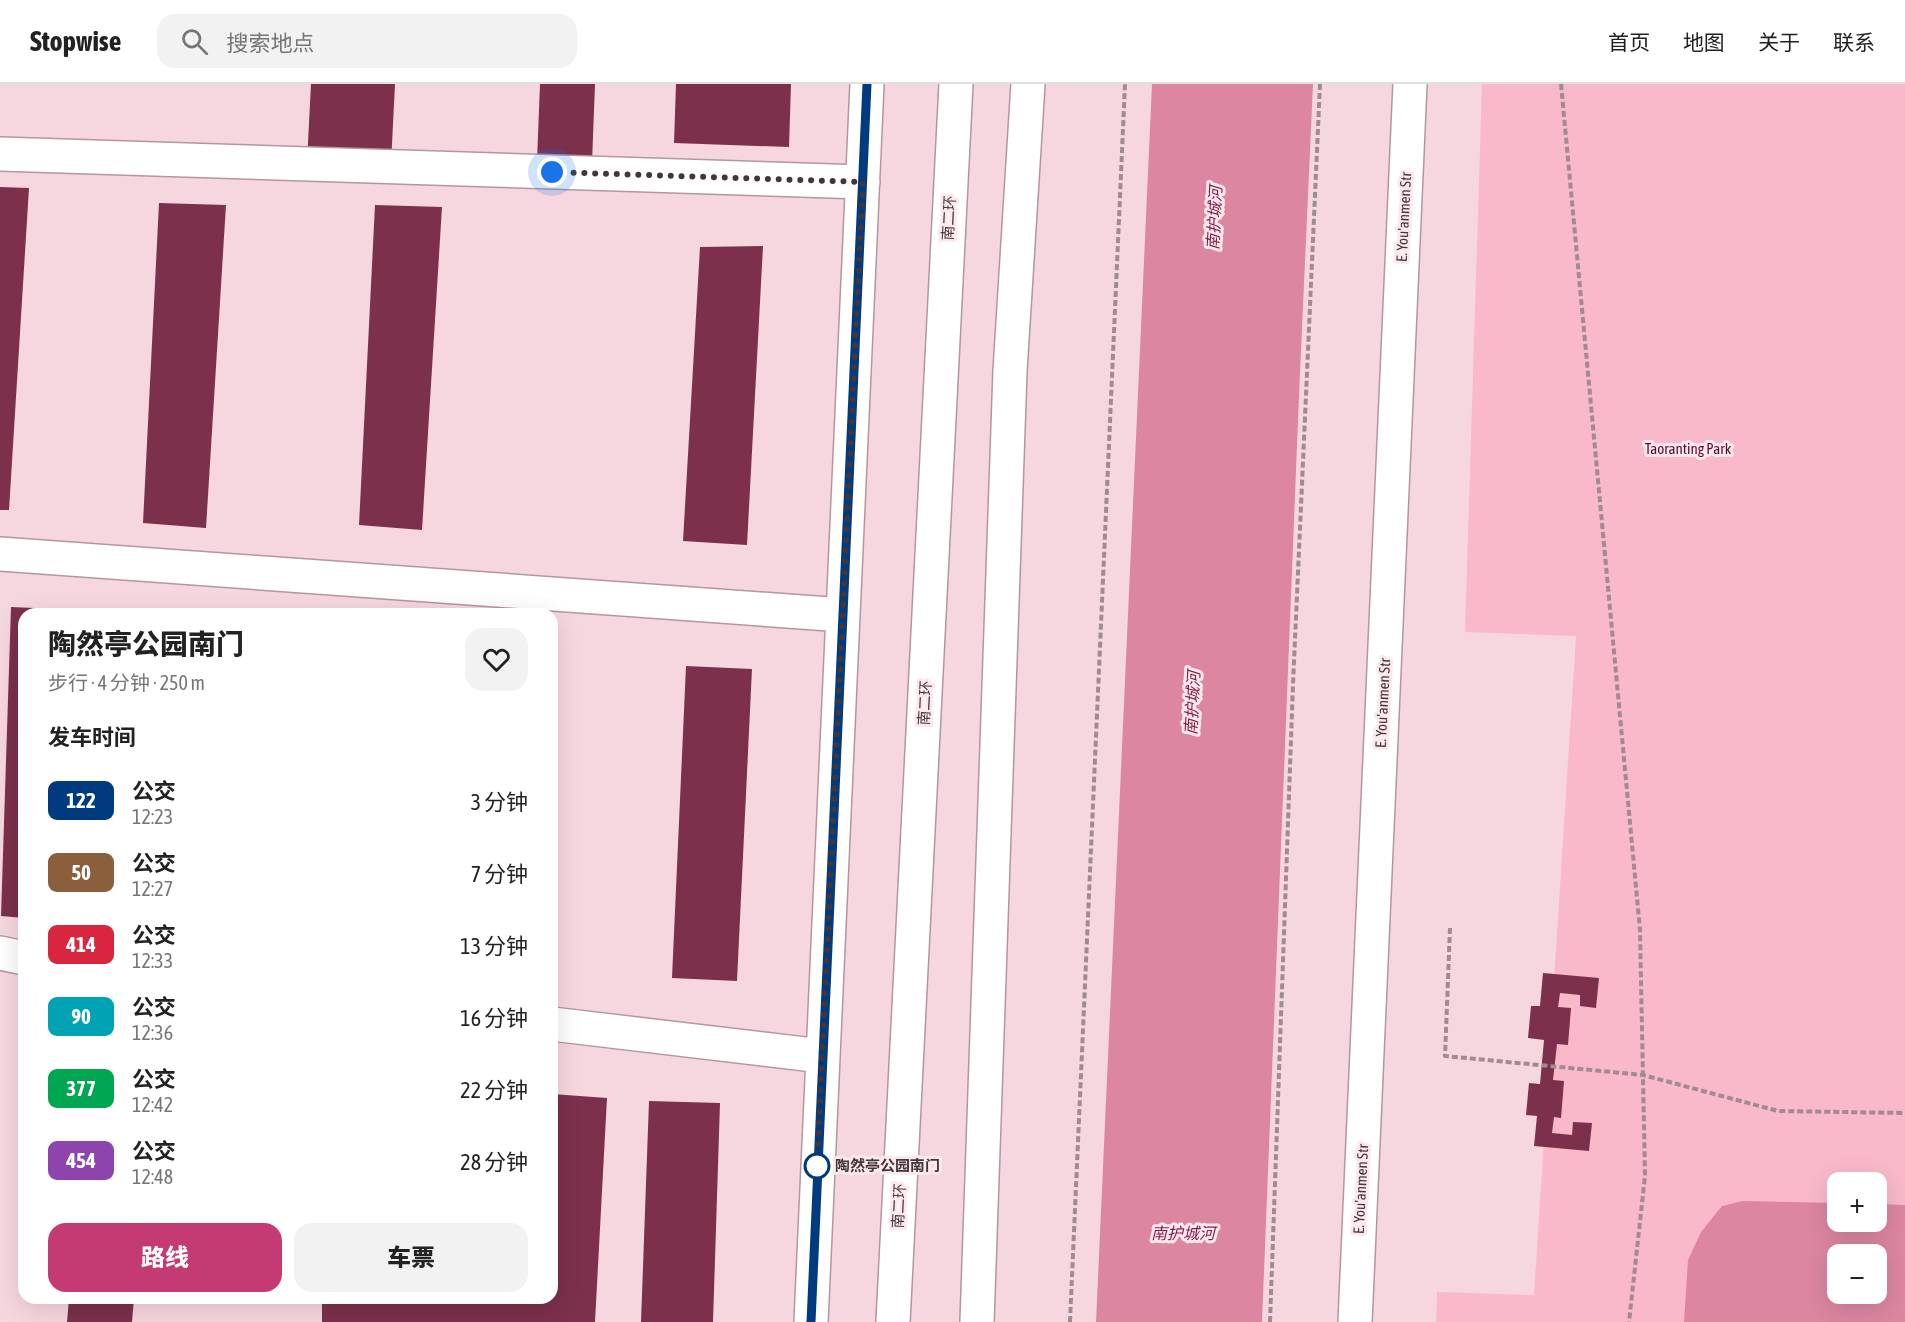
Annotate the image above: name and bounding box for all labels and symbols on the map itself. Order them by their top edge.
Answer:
your location [537,157,567,187]
street label: E. You'anmen Str [1393,171,1414,262]
water label: 南护城河 [1203,183,1225,250]
street label: 南二环 [939,195,958,241]
park label: Taoranting Park [1645,440,1732,457]
street label: E. You'anmen Str [1372,657,1393,748]
water label: 南护城河 [1181,668,1203,735]
street label: 南二环 [915,680,934,726]
street label: E. You'anmen Str [1350,1143,1371,1234]
marker: 陶然亭公园南门 [804,1153,830,1179]
place label: 陶然亭公园南门 [835,1157,940,1174]
street label: 南二环 [889,1183,908,1229]
water label: 南护城河 [1151,1224,1218,1242]

